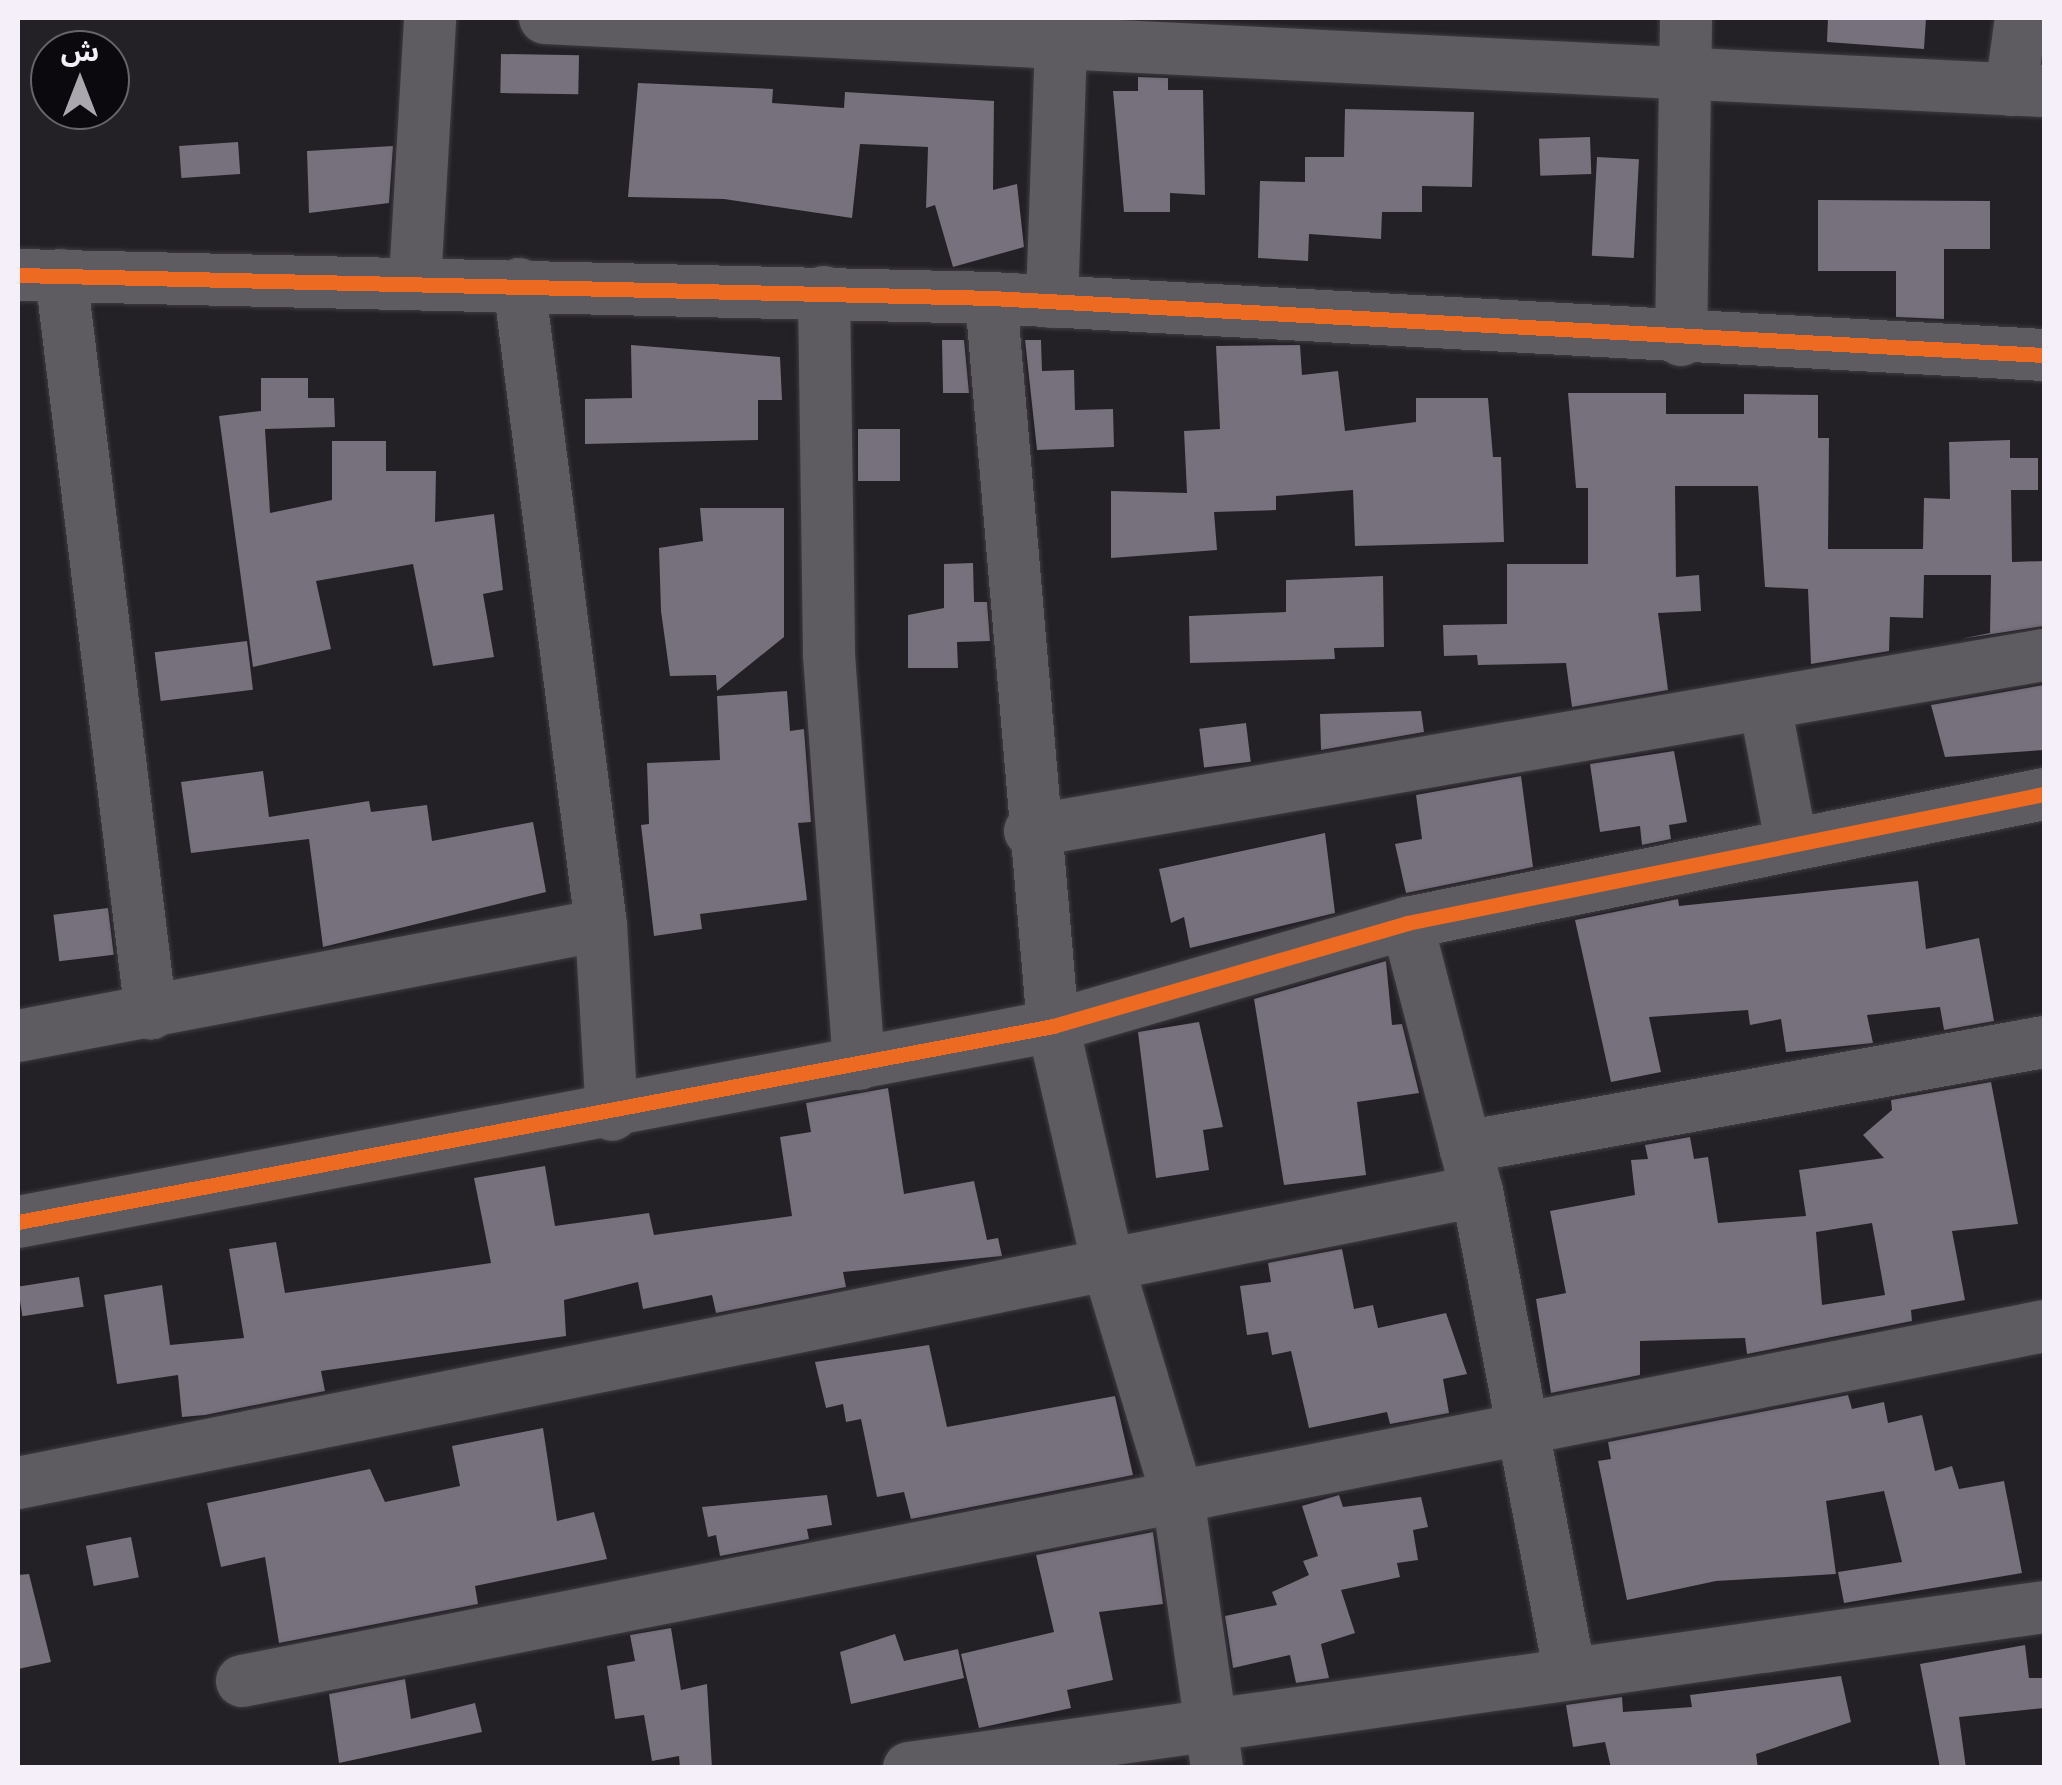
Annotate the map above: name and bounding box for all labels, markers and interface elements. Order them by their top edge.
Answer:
north arrow [30,30,130,130]
text: ش [61,34,99,69]

